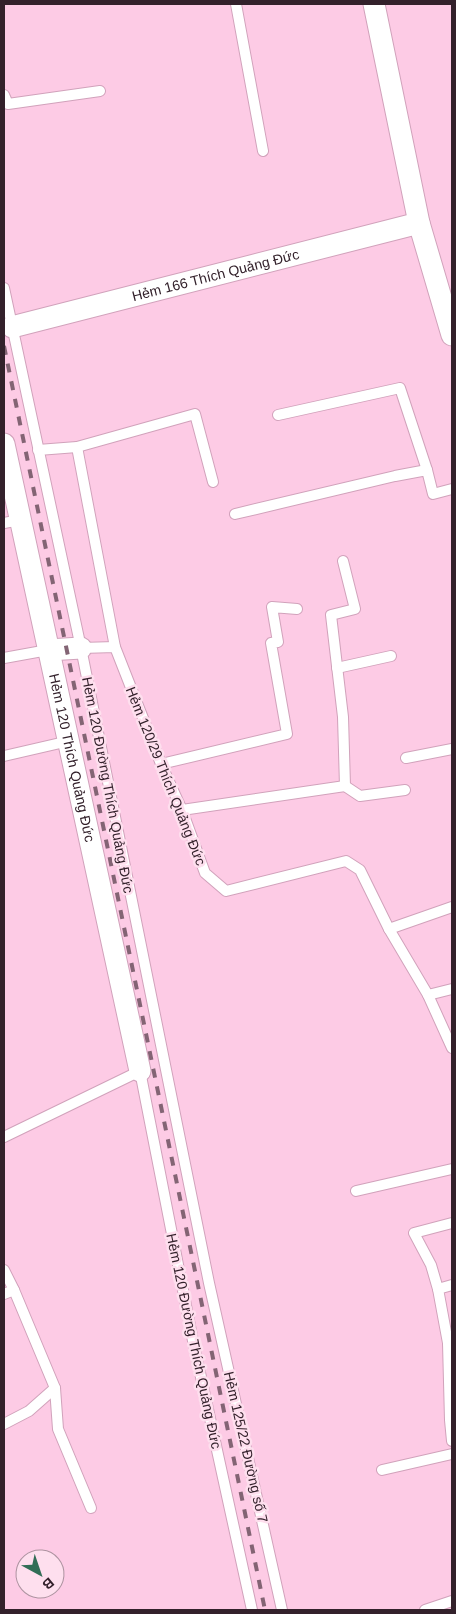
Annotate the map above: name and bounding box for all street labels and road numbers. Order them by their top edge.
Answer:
street label: Hẻm 166 Thích Quảng Đức [130,246,301,304]
street label: Hẻm 120 Thích Quảng Đức [46,672,98,843]
street label: Hẻm 120 Đường Thích Quảng Đức [79,676,137,894]
street label: Hẻm 120/29 Thích Quảng Đức [123,684,209,868]
street label: Hẻm 120 Đường Thích Quảng Đức [163,1232,225,1450]
street label: Hẻm 125/22 Đường số 7 [221,1370,271,1524]

